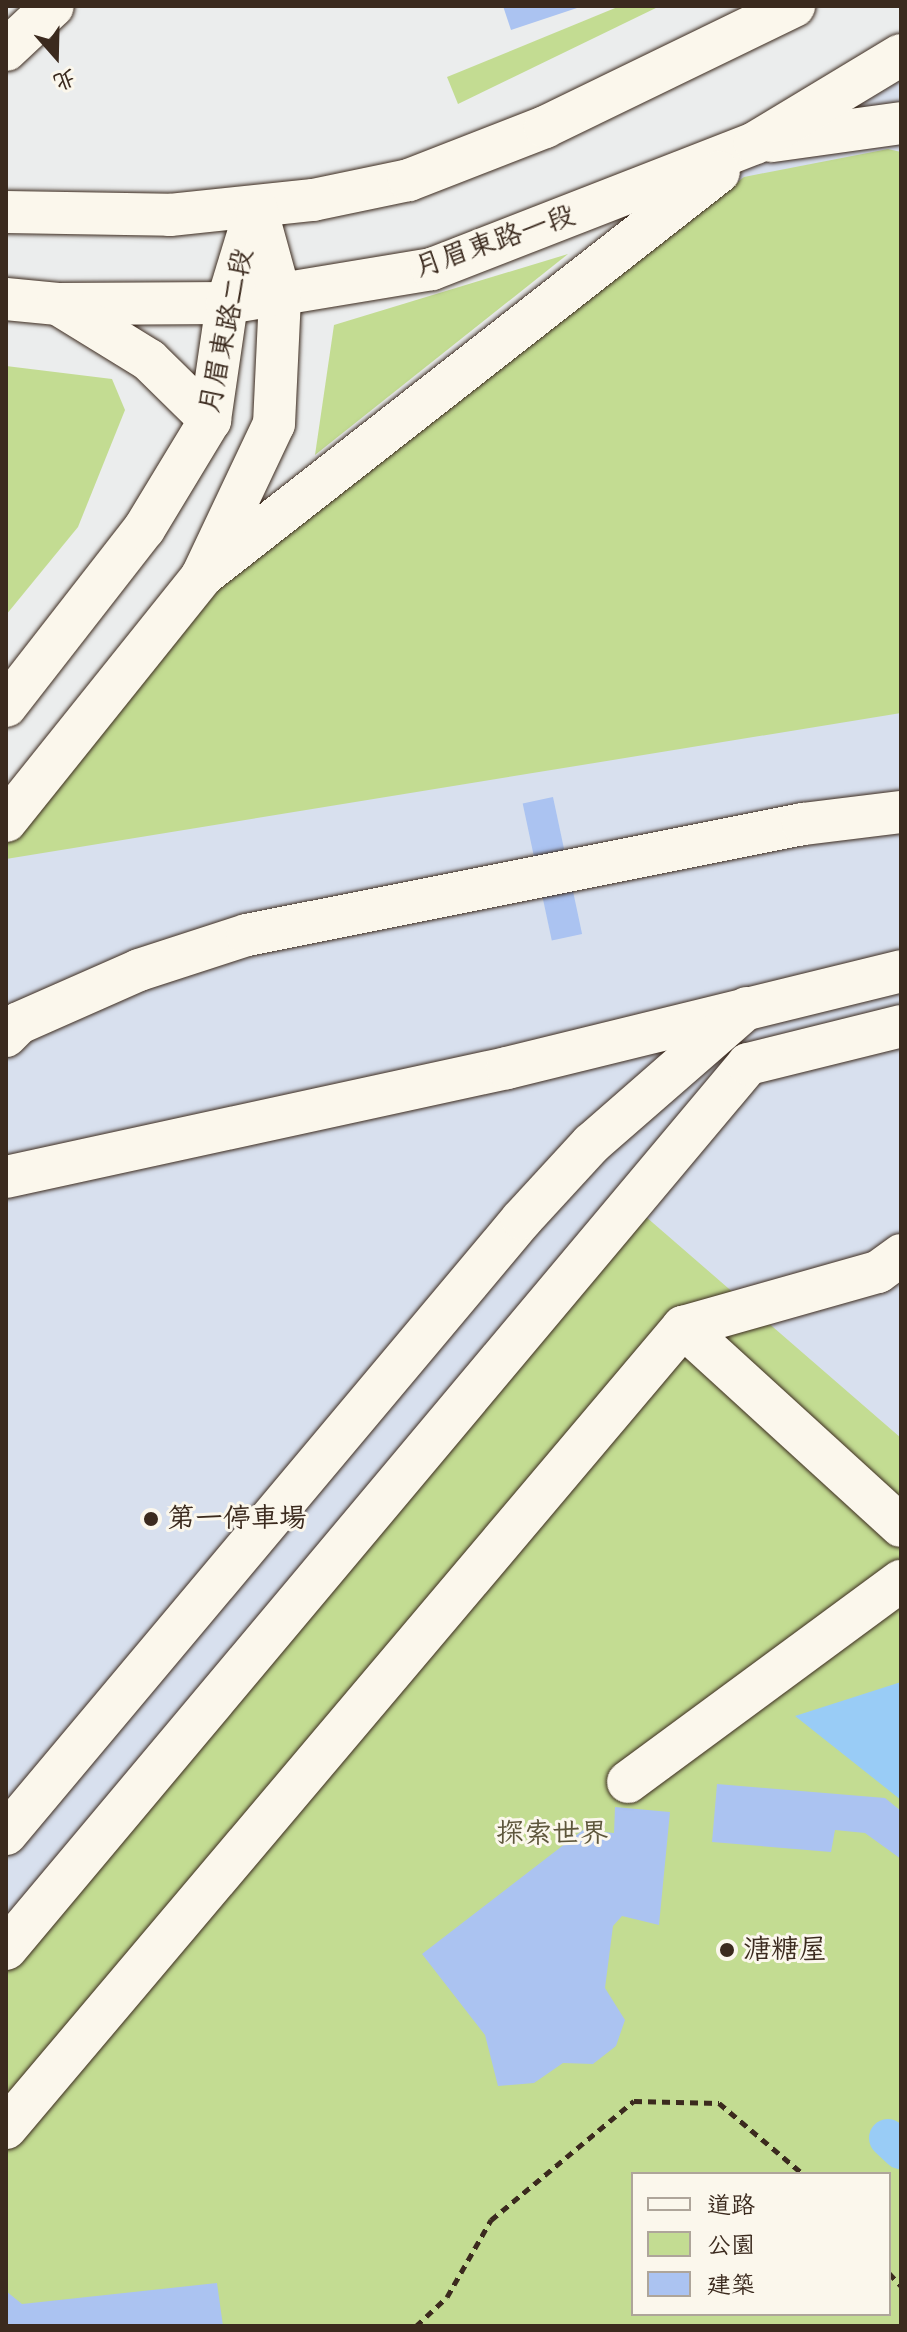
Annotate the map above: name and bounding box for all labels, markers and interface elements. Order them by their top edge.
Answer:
north arrow [16,16,96,96]
text: 北 [49,63,79,95]
street label: 月眉東路一段 [410,199,580,285]
street label: 月眉東路二段 [193,245,261,417]
place label: 第一停車場 [167,1502,307,1536]
marker: 第一停車場 [142,1510,160,1528]
park label: 探索世界 [496,1817,608,1851]
place label: 溏糖屋 [743,1933,827,1967]
marker: 溏糖屋 [718,1941,736,1959]
legend [631,2172,891,2316]
text: 道路 [707,2191,755,2220]
text: 公園 [707,2231,755,2260]
text: 建築 [707,2271,755,2300]

